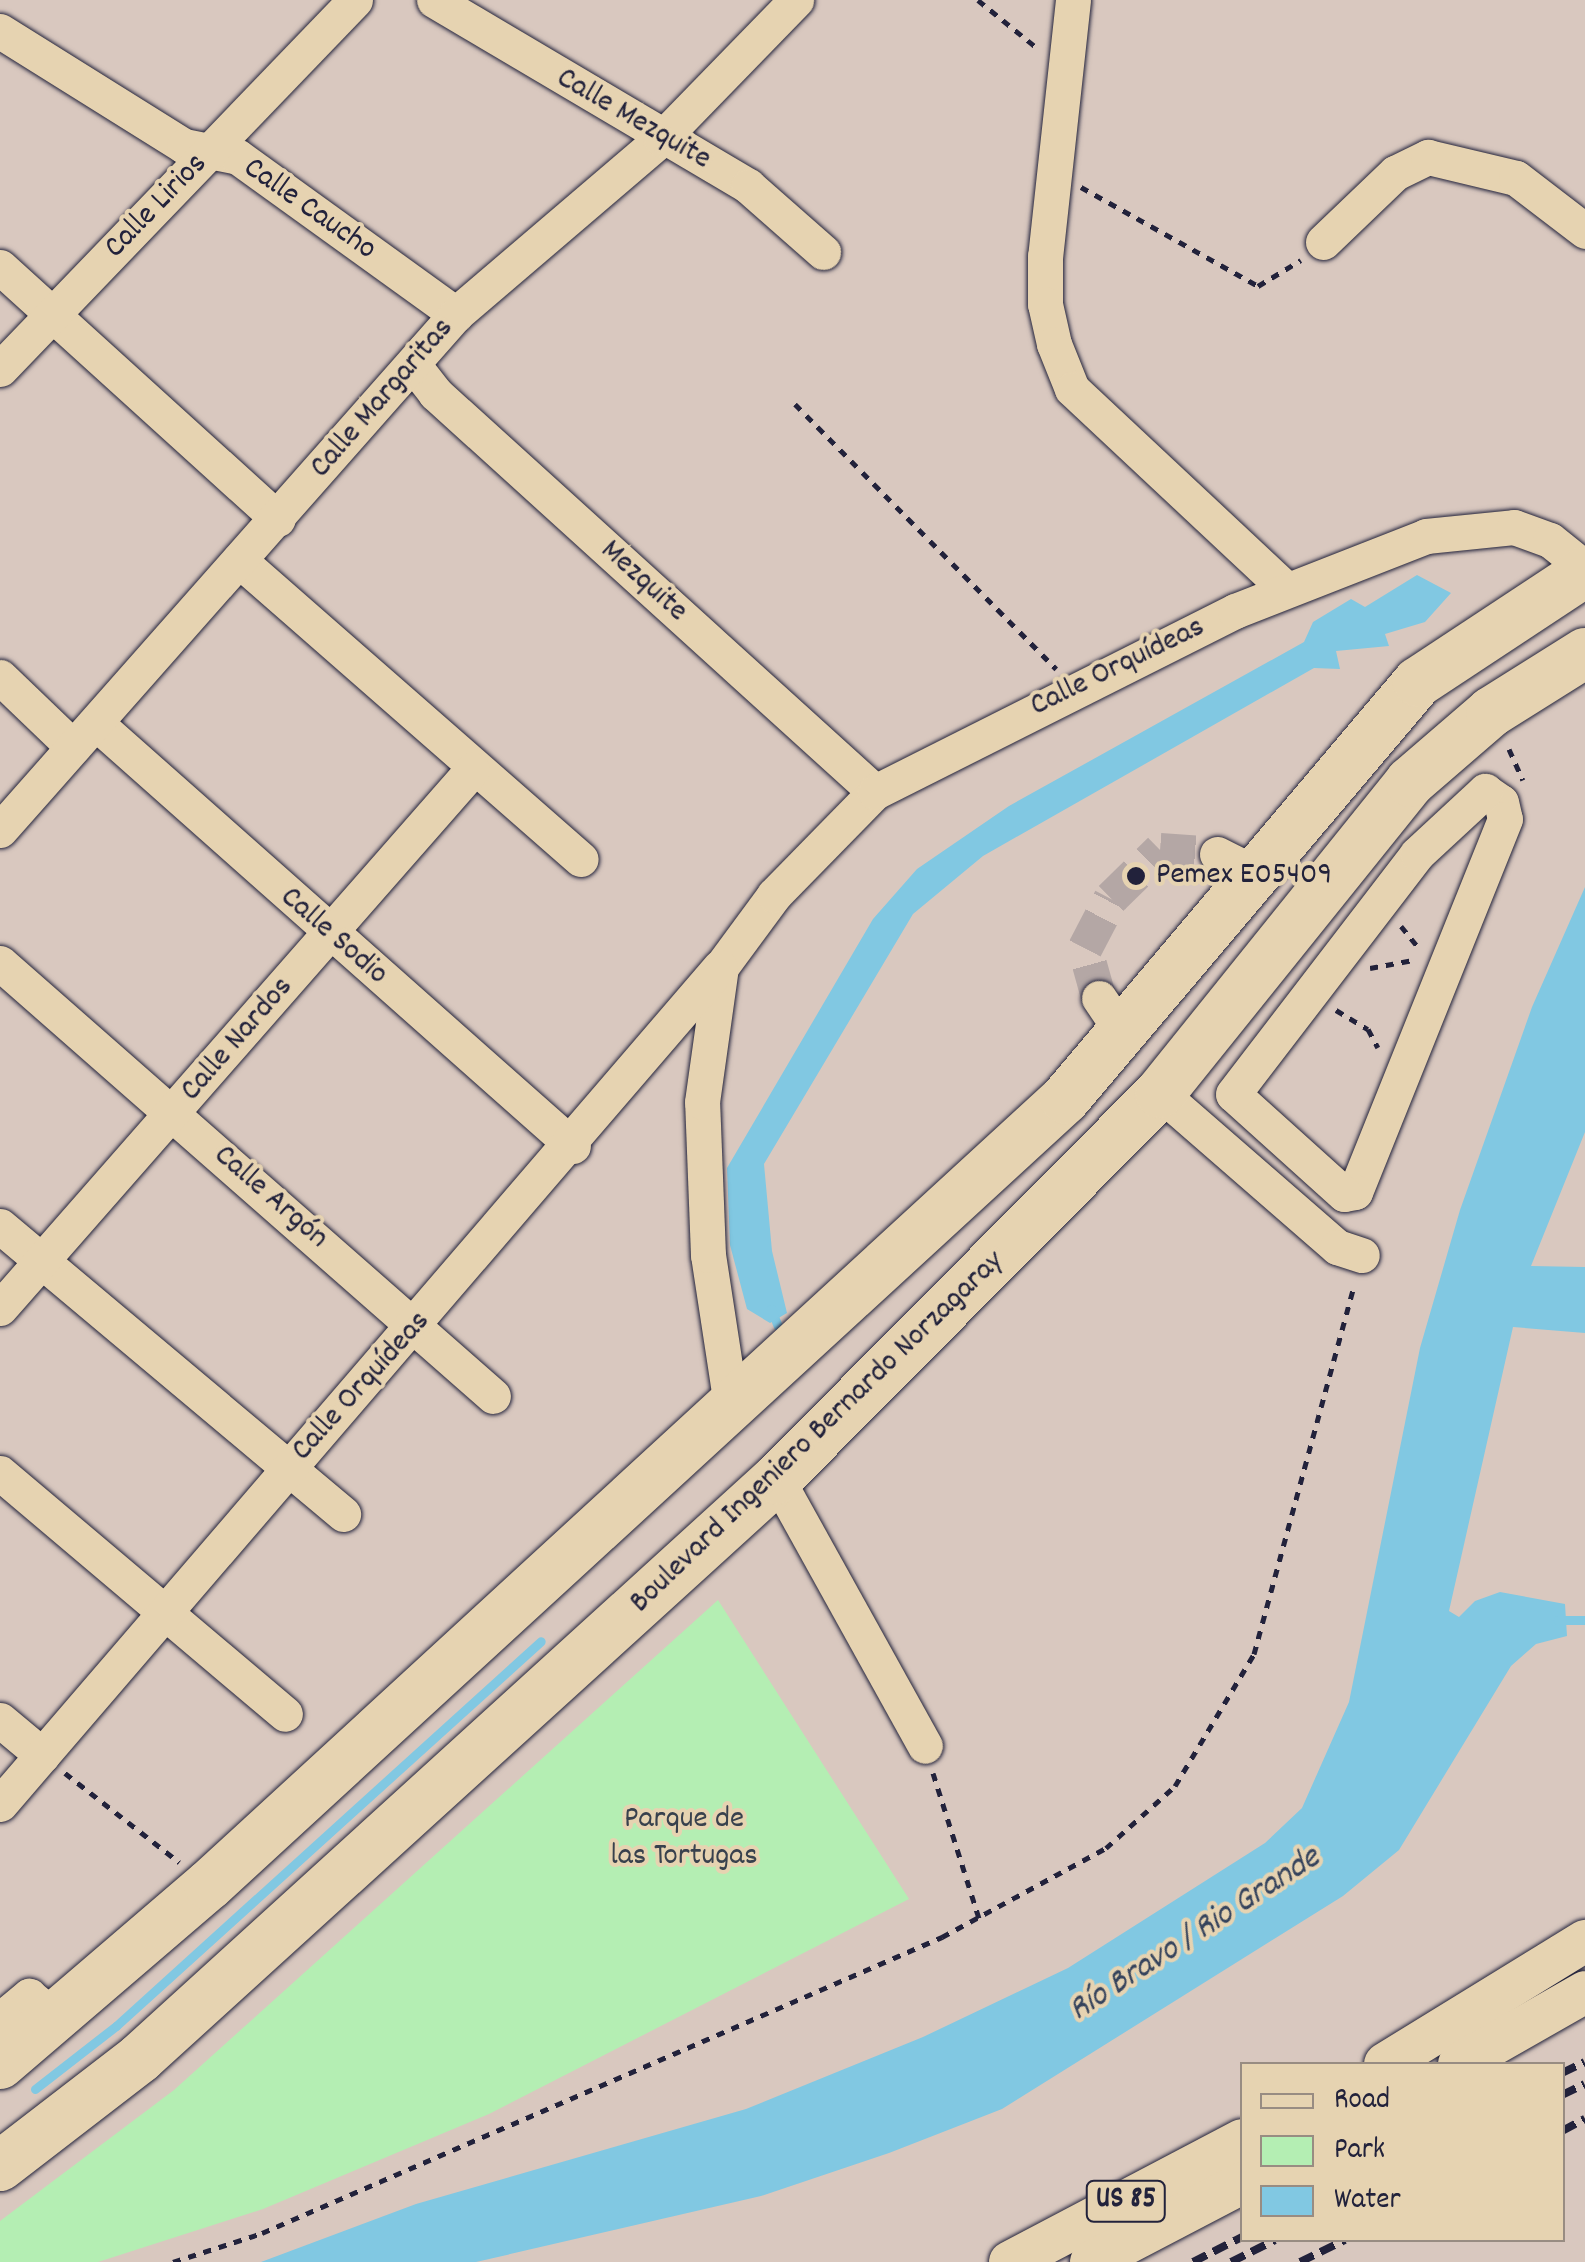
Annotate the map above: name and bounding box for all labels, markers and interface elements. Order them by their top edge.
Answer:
street label: Calle Mezquite [549,60,717,180]
street label: Calle Lirios [97,146,217,268]
street label: Calle Caucho [235,150,383,270]
street label: Calle Margaritas [303,311,463,487]
street label: Mezquite [591,533,695,631]
street label: Calle Orquídeas [1025,609,1211,727]
place label: Pemex E05409 [1156,857,1332,895]
marker: Pemex E05409 [1125,865,1147,887]
street label: Calle Sodio [271,880,395,994]
street label: Calle Nardos [173,970,303,1110]
street label: Calle Argón [205,1138,335,1258]
street label: Boulevard Ingeniero Bernardo Norzagaray [623,1244,1013,1622]
street label: Calle Orquídeas [284,1304,440,1470]
park label: Parque de las Tortugas [610,1802,758,1877]
water label: Río Bravo / Rio Grande [1061,1838,1329,2032]
legend [1240,2062,1565,2242]
text: Road [1334,2080,1390,2123]
text: Park [1334,2130,1385,2173]
road number: US 85 [1084,2176,1168,2226]
text: Water [1334,2180,1401,2223]

